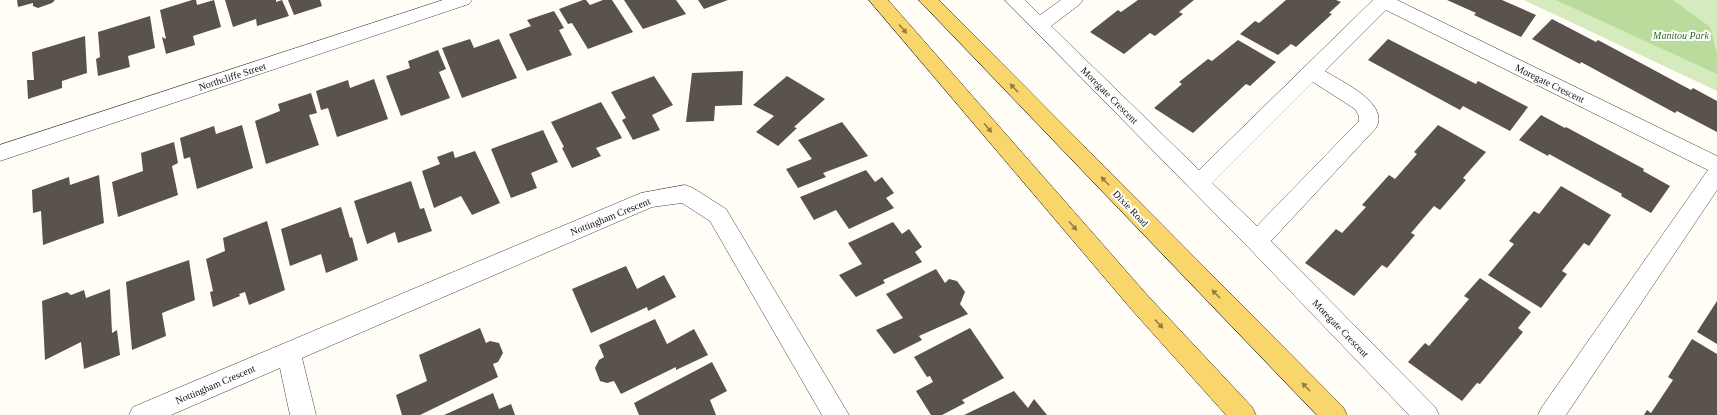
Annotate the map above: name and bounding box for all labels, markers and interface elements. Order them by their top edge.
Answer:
one-way arrow [899,24,908,35]
park label: Manitou Park [1652,30,1709,41]
street label: Northcliffe Street [197,60,267,93]
street label: Moregate Crescent [1513,62,1586,105]
street label: Moregate Crescent [1079,65,1140,126]
one-way arrow [1009,83,1019,93]
one-way arrow [984,123,993,133]
one-way arrow [1100,176,1110,186]
street label: Dixie Road [1111,188,1151,229]
street label: Nottingham Crescent [569,195,652,238]
one-way arrow [1069,221,1078,231]
one-way arrow [1211,289,1220,299]
street label: Moregate Crescent [1310,297,1371,360]
one-way arrow [1154,319,1164,329]
street label: Nottingham Crescent [174,363,257,406]
one-way arrow [1301,382,1311,392]

